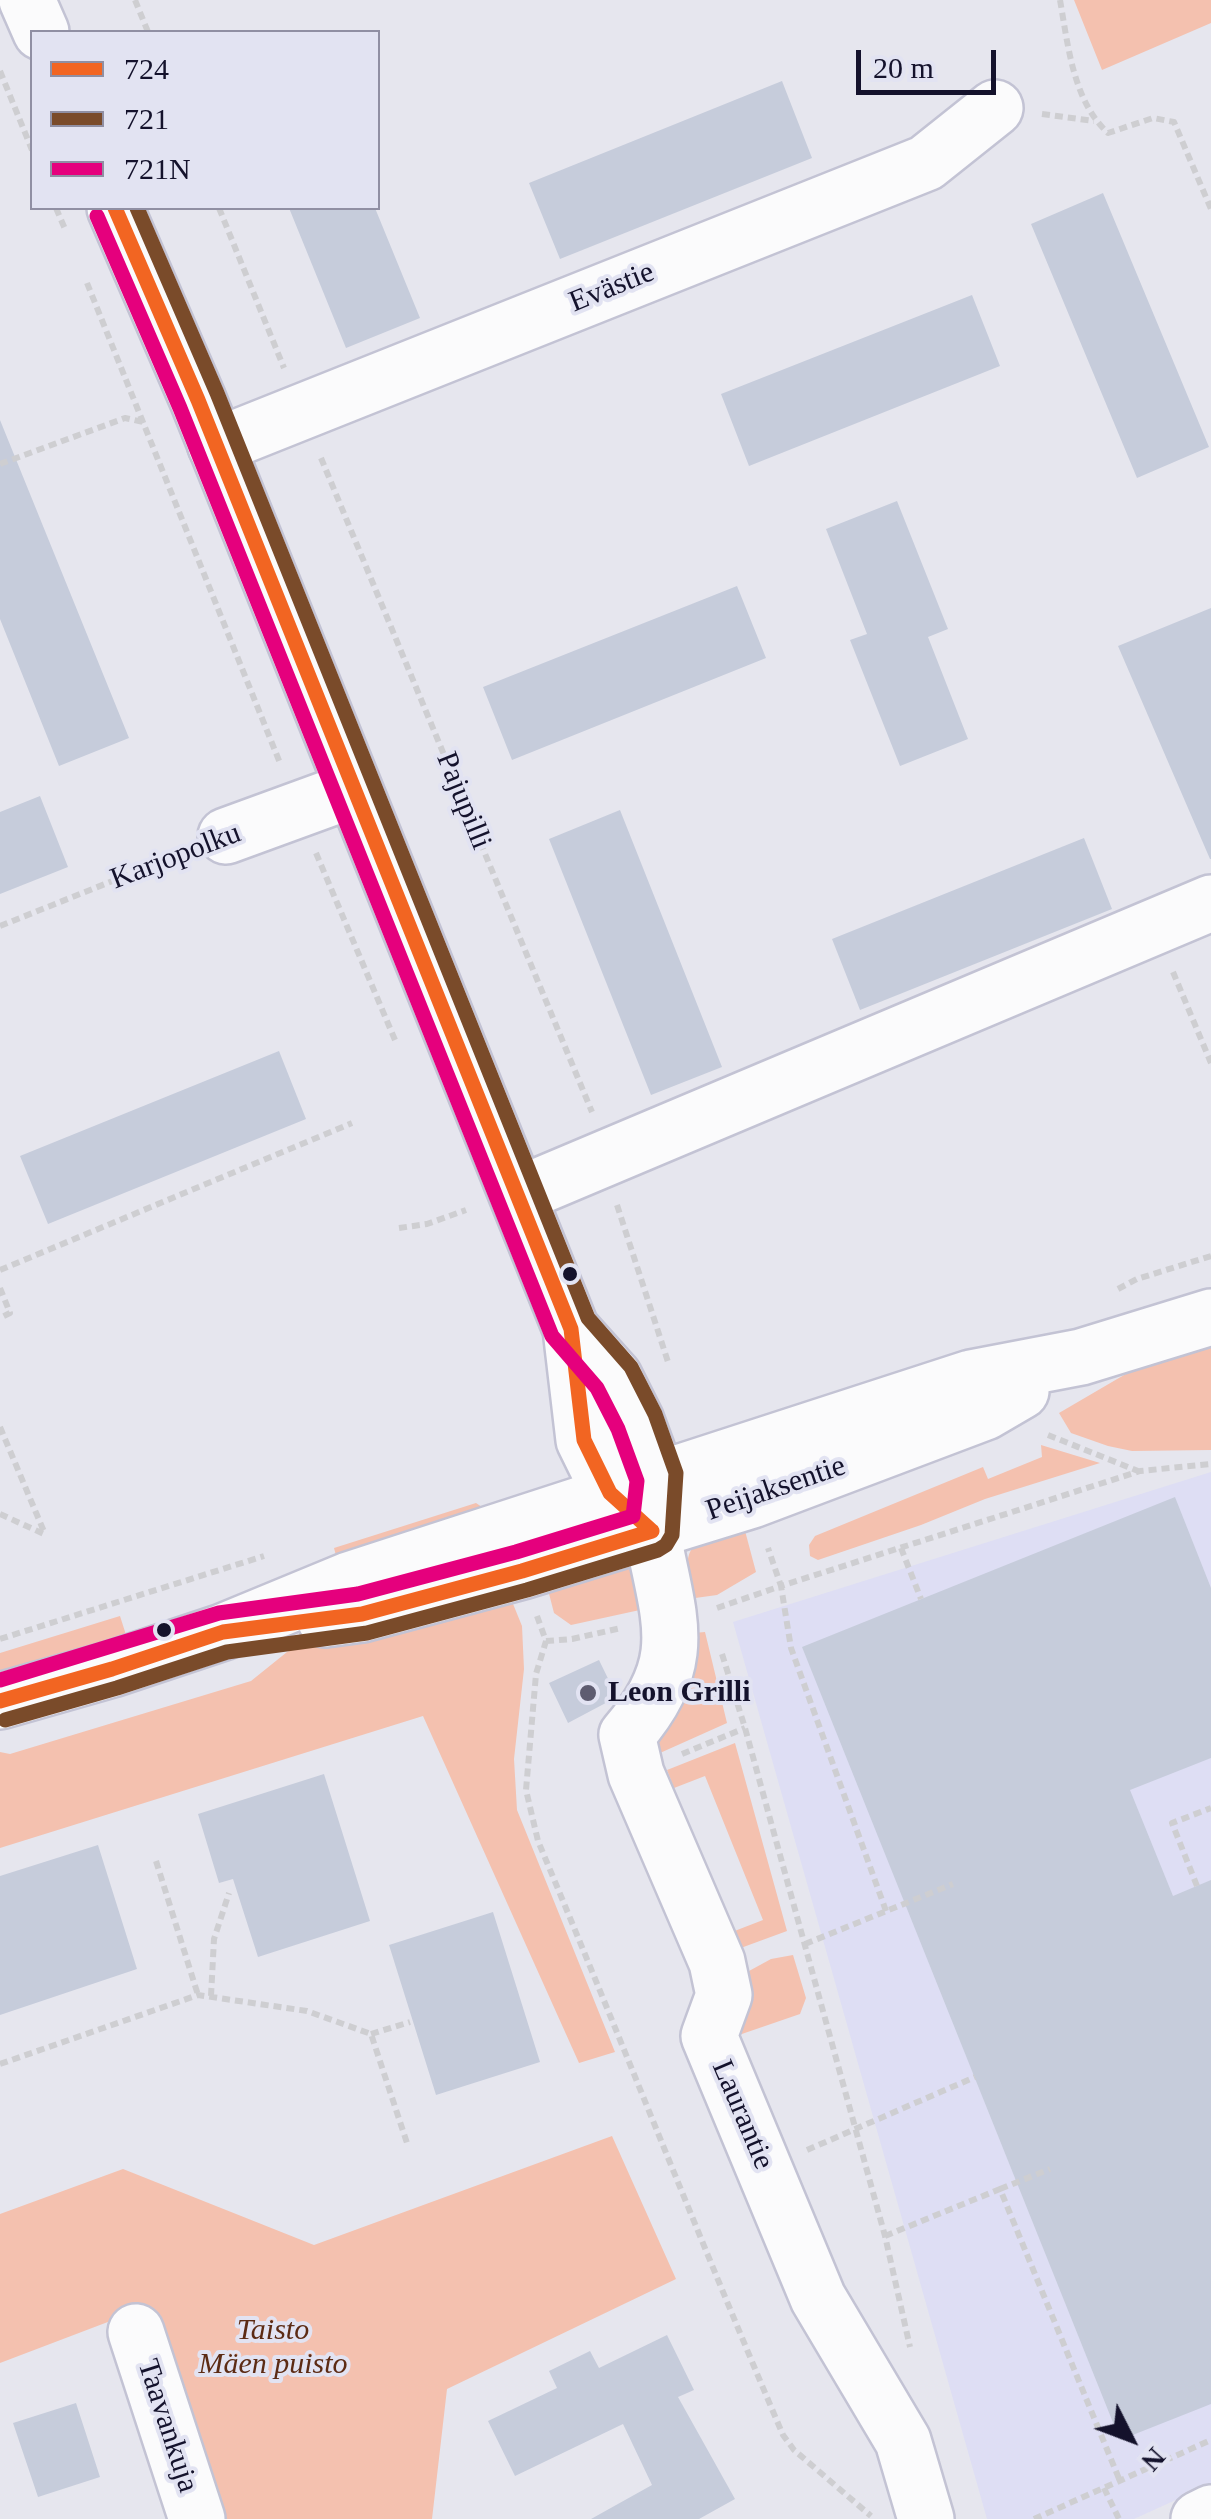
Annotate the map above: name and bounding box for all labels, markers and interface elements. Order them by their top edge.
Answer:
legend [30,30,380,210]
scale bar [861,30,1001,92]
text: 20 m [873,51,934,84]
text: 724 [124,52,169,85]
text: 721 [124,102,169,135]
text: 721N [124,152,191,185]
street label: Evästie [564,255,660,321]
street label: Pajupilli [427,747,499,855]
street label: Karjopolku [106,816,246,898]
unlabelled marker [560,1264,580,1284]
street label: Peijaksentie [702,1448,850,1530]
unlabelled marker [154,1620,174,1640]
place label: Leon Grilli [608,1675,750,1711]
marker: Leon Grilli [577,1682,599,1704]
street label: Laurantie [703,2055,781,2175]
park label: Taisto Mäen puisto [198,2313,348,2384]
street label: Taavankuja [129,2355,205,2497]
north arrow [1081,2389,1181,2489]
text: N [1135,2442,1172,2477]

